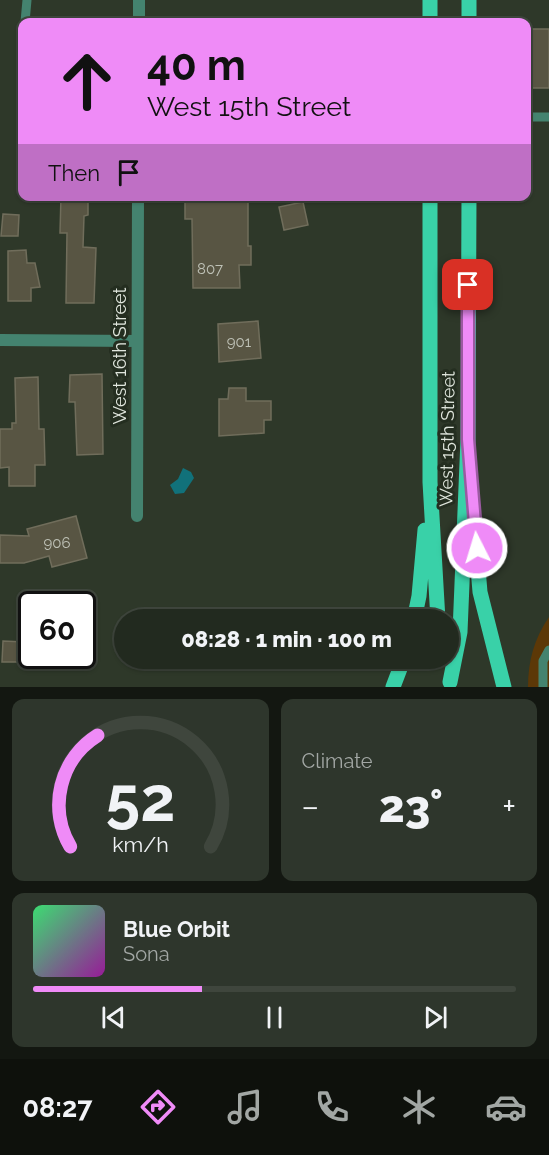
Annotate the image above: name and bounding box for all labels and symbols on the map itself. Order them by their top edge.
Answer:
pin [442,259,493,310]
house number: 807 [197,260,223,278]
street label: West 16th Street [109,287,130,425]
house number: 901 [227,333,252,351]
street label: West 15th Street [435,371,459,507]
position arrow [445,516,509,580]
house number: 906 [43,534,71,552]
speed limit sign: 60 [18,591,96,669]

